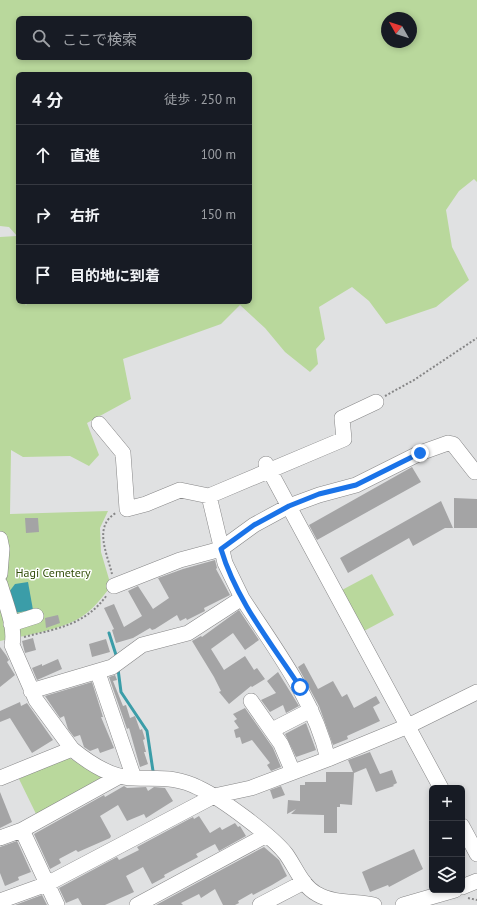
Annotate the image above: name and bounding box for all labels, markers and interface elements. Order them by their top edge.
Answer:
north arrow [381,12,417,48]
search box [16,16,252,60]
icon: search [30,27,52,49]
text: ここで検索 [62,30,137,49]
text: 4 分 [32,89,63,111]
text: 徒歩 · 250 m [164,91,236,108]
icon: ahead [32,144,54,166]
text: 直進 [70,146,100,165]
text: 100 m [201,146,236,163]
icon: right [32,204,54,226]
text: 右折 [70,206,100,225]
text: 150 m [201,206,236,223]
icon: arrive [32,264,54,286]
text: 目的地に到着 [70,266,160,285]
route end [411,444,429,462]
park label: Hagi Cemetery [16,565,91,580]
route start [291,678,309,696]
map controls [429,785,465,893]
button: + [429,785,465,821]
button: − [429,821,465,857]
button: layers [429,857,465,893]

